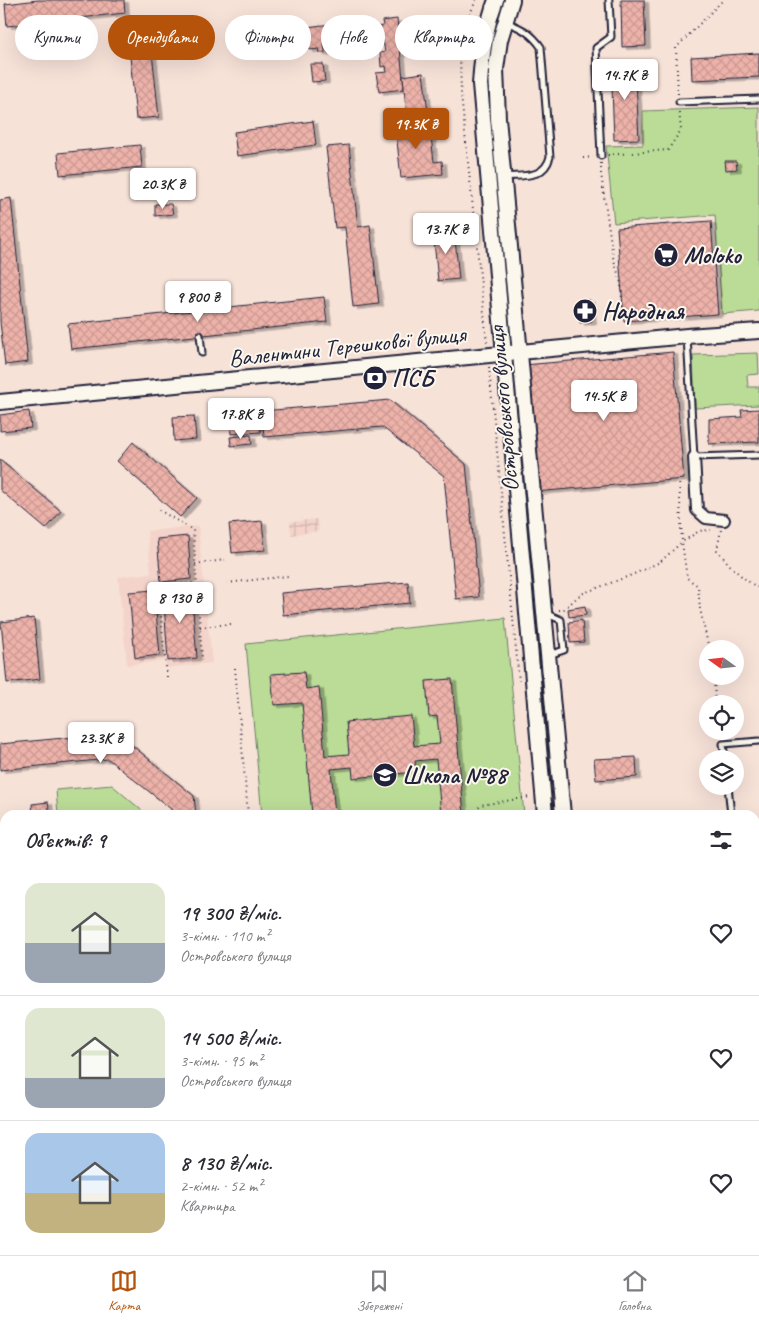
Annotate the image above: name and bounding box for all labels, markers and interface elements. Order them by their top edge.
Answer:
chip: Купити [15,15,98,60]
chip: Орендувати [108,15,215,60]
chip: Фільтри [225,15,311,60]
chip: Нове [321,15,385,60]
chip: Квартира [395,15,492,60]
pin: 14.7K ₴ [579,58,671,101]
text: 14.7K ₴ [603,65,647,85]
pin: 19.3K ₴ [370,108,462,150]
text: 19.3K ₴ [394,114,438,134]
pin: 20.3K ₴ [117,168,209,210]
text: 20.3K ₴ [141,174,185,194]
pin: 13.7K ₴ [400,212,492,255]
text: 13.7K ₴ [424,219,468,239]
place label: Moloko [684,240,743,270]
supermarket icon: Moloko [653,242,679,268]
pin: 9 800 ₴ [152,280,244,323]
text: 9 800 ₴ [176,287,220,307]
place label: Народная [602,296,685,326]
pharmacy icon: Народная [572,298,598,324]
street label: Валентини Терешкової вулиця [227,318,469,373]
street label: Островського вулиця [481,323,525,493]
place label: ПСБ [392,363,436,393]
bank icon: ПСБ [362,365,388,391]
pin: 14.5K ₴ [558,380,650,422]
text: 14.5K ₴ [582,386,626,406]
pin: 17.8K ₴ [195,398,287,440]
text: 17.8K ₴ [219,404,263,424]
pin: 8 130 ₴ [134,582,226,624]
text: 8 130 ₴ [158,588,202,608]
north arrow [699,640,744,685]
map controls [699,640,744,795]
button: locate [699,695,744,740]
pin: 23.3K ₴ [55,722,147,764]
text: 23.3K ₴ [79,728,123,748]
button: layers [699,750,744,795]
place label: Школа №88 [402,760,510,790]
school or university icon: Школа №88 [372,762,398,788]
icon: filters [707,826,735,854]
text: Об’єктів: 9 [25,827,106,853]
text: 19 300 ₴/міс. [180,900,281,926]
icon: home [65,903,125,963]
icon: heart [707,919,735,947]
text: 3-кімн. · 110 m² [180,926,270,946]
text: Островського вулиця [180,946,291,966]
text: 14 500 ₴/міс. [180,1025,281,1051]
icon: home [65,1028,125,1088]
icon: heart [707,1044,735,1072]
text: 3-кімн. · 95 m² [180,1051,262,1071]
text: Островського вулиця [180,1071,291,1091]
text: 8 130 ₴/міс. [180,1150,272,1176]
icon: home [65,1153,125,1213]
icon: heart [707,1169,735,1197]
text: 2-кімн. · 52 m² [180,1176,262,1196]
text: Квартира [180,1196,235,1216]
tab: Карта [108,1267,140,1314]
tab: Збережені [356,1267,402,1314]
tab: Головна [618,1267,651,1314]

